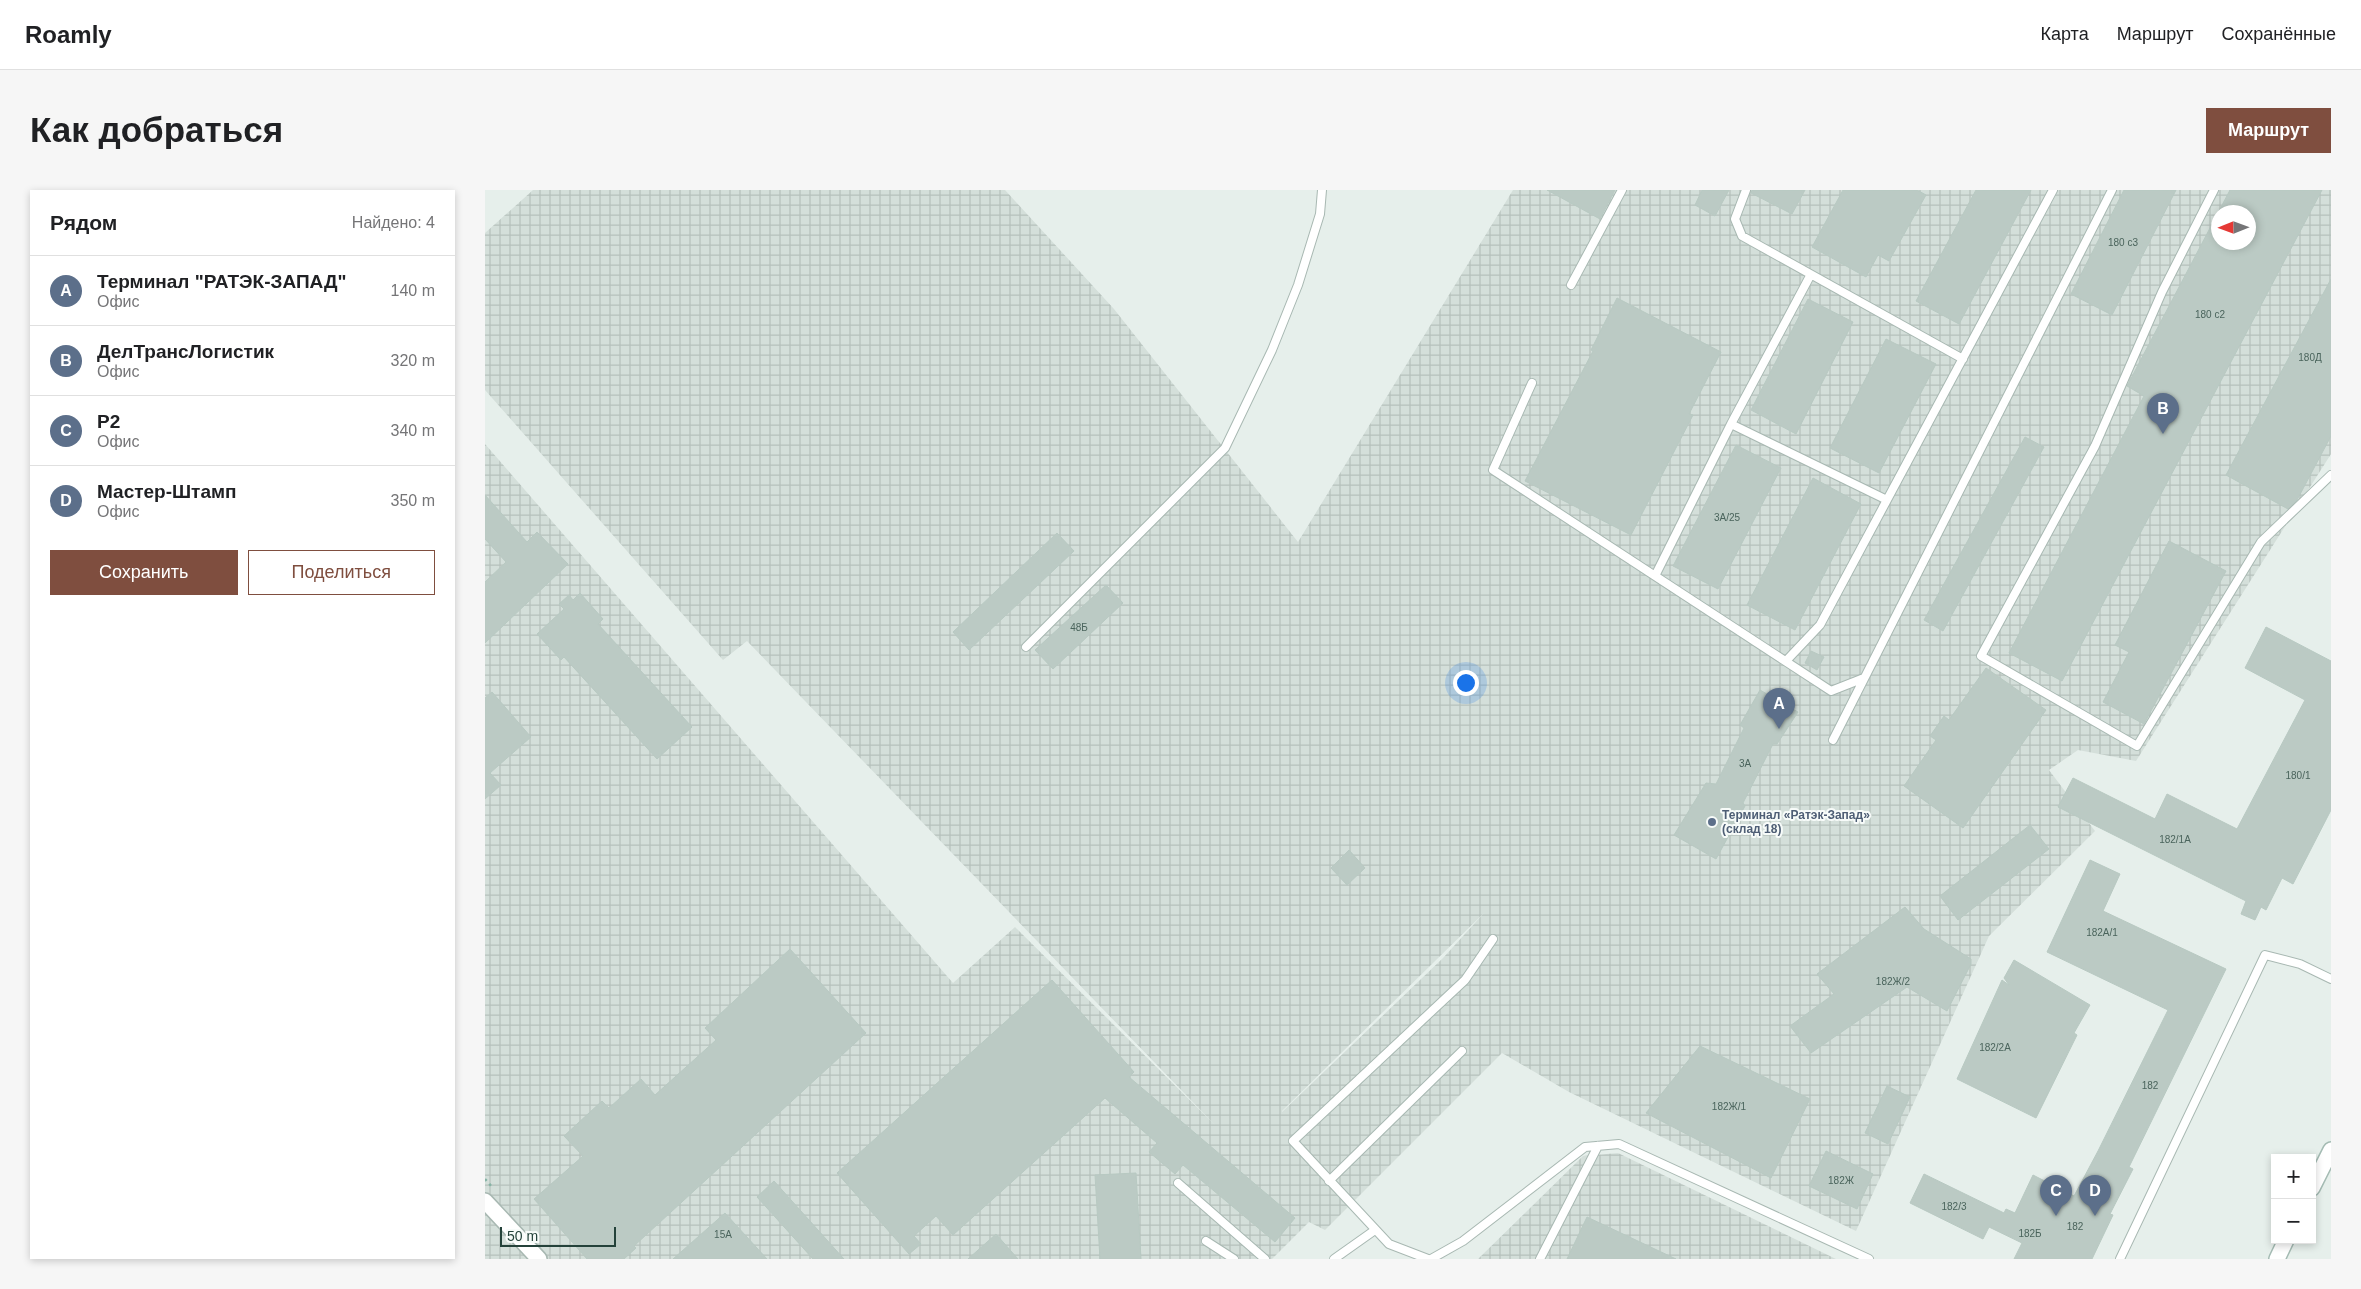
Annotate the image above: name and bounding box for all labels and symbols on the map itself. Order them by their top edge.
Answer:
north arrow [2211,205,2256,250]
house number: 180 с3 [2108,237,2138,248]
house number: 180 с2 [2195,309,2225,320]
house number: 180Д [2298,352,2322,363]
pin: B [2147,393,2179,434]
house number: 3А/25 [1714,512,1741,523]
house number: 48Б [1070,622,1088,633]
your location [1453,670,1479,696]
pin: A [1763,688,1795,729]
house number: 3А [1739,758,1751,769]
house number: 180/1 [2285,770,2311,781]
place label: Терминал «Ратэк-Запад» (склад 18) [1722,808,1870,836]
marker: Терминал «Ратэк-Запад» (склад 18) [1706,816,1718,828]
house number: 182/1А [2159,834,2191,845]
house number: 182А/1 [2086,927,2118,938]
house number: 182Ж/2 [1876,976,1911,987]
house number: 182/2А [1979,1042,2011,1053]
house number: 182 [2142,1080,2159,1091]
house number: 182Ж/1 [1712,1101,1747,1112]
house number: 182Ж [1828,1175,1855,1186]
pin: C [2040,1175,2072,1216]
pin: D [2079,1175,2111,1216]
house number: 182/3 [1941,1201,1967,1212]
house number: 182 [2067,1221,2084,1232]
scale bar [500,1224,616,1247]
house number: 182Б [2018,1228,2042,1239]
house number: 15А [714,1229,732,1240]

